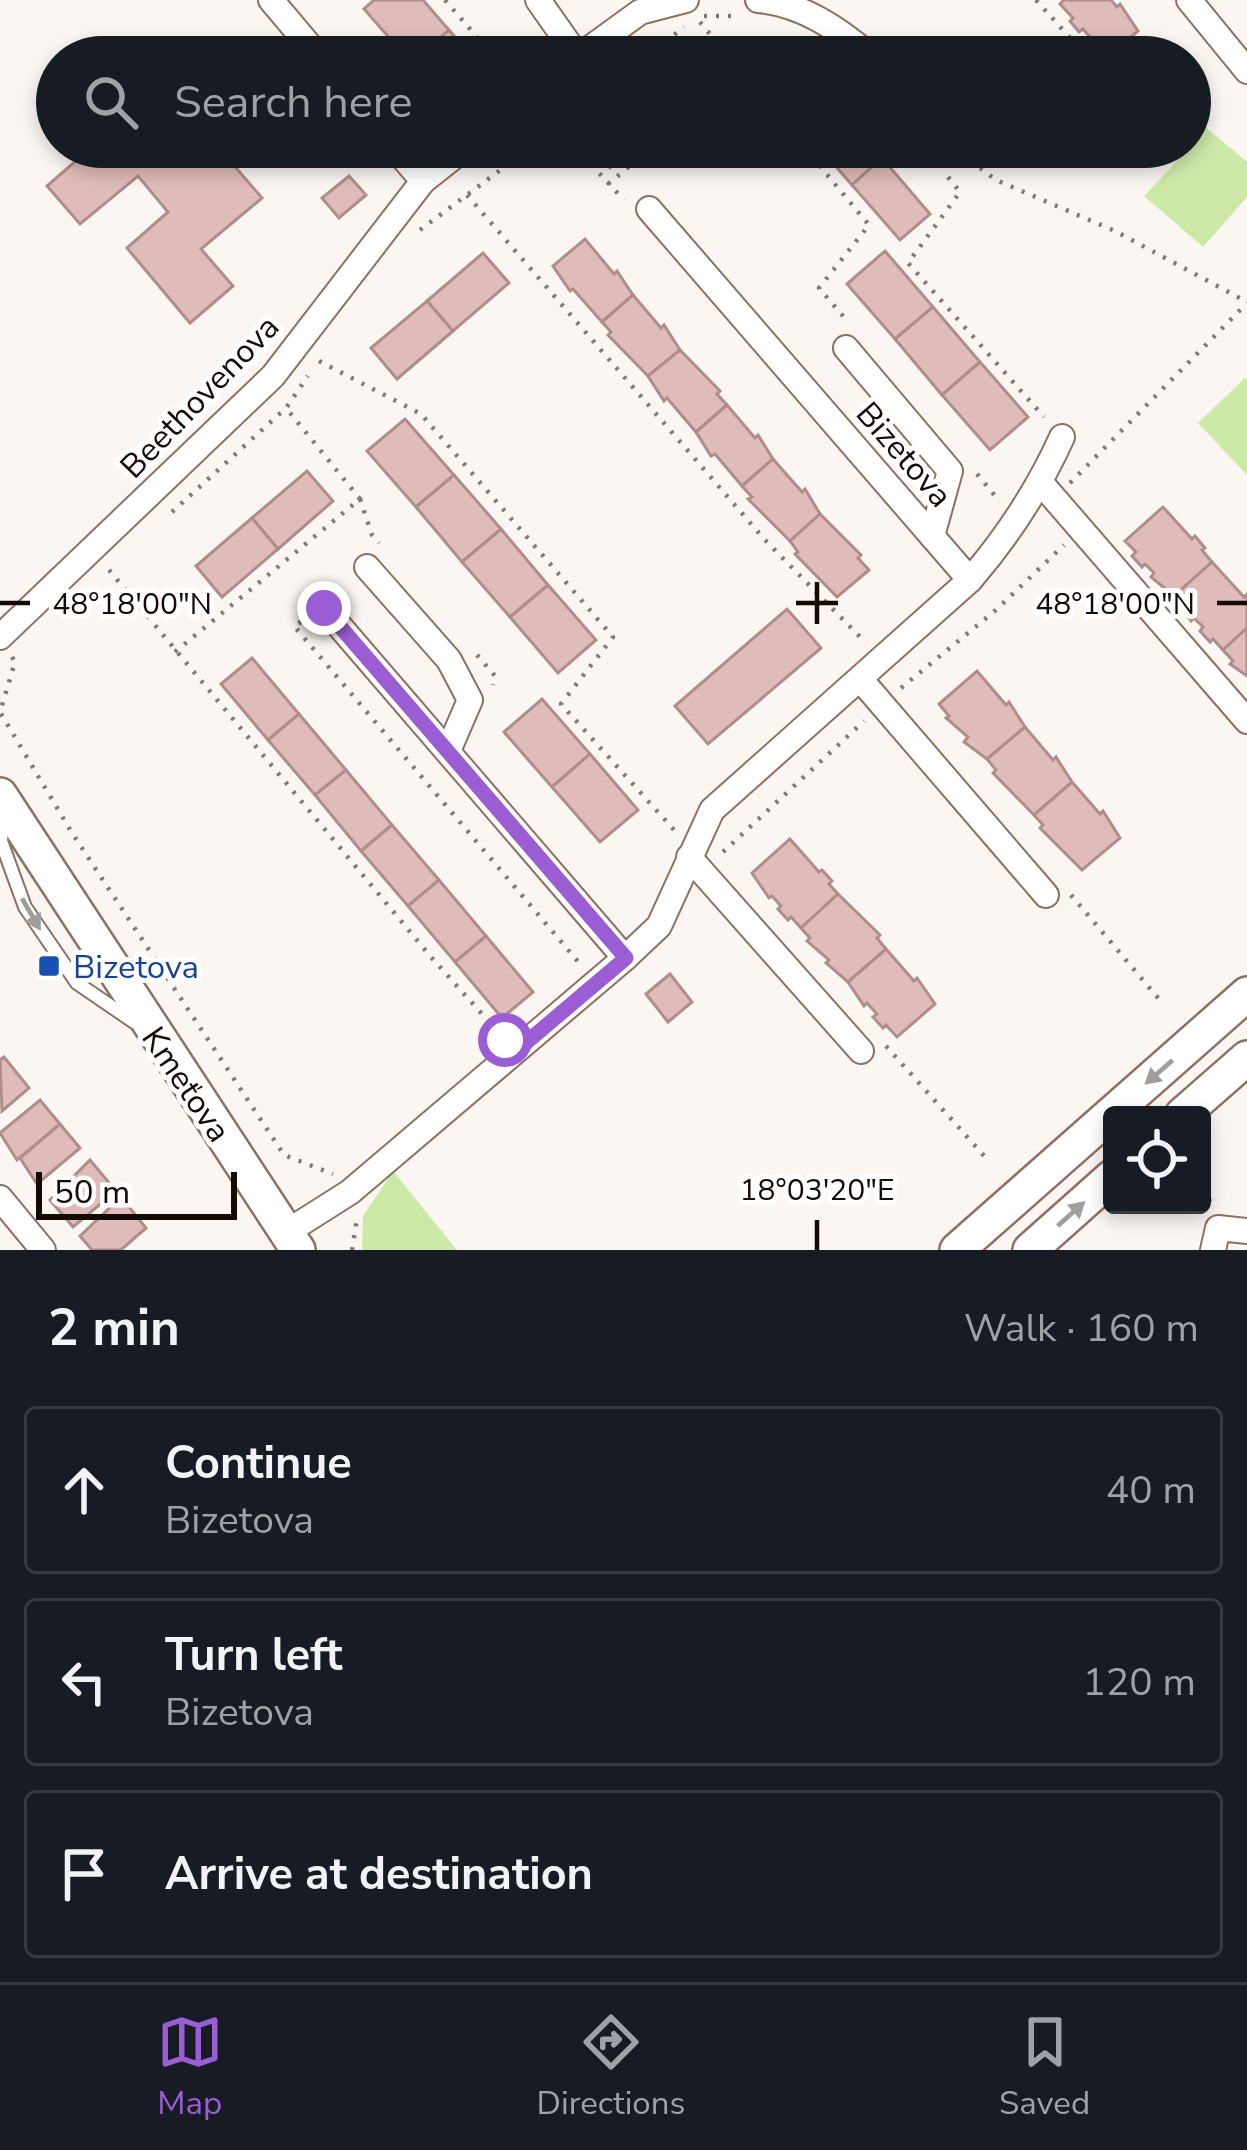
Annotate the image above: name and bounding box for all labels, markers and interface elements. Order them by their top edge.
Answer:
search box [36,36,1211,168]
icon: search [78,69,144,135]
text: Search here [174,72,413,133]
street label: Beethovenova [111,305,290,489]
street label: Bizetova [846,393,962,517]
route end [297,581,351,635]
text: 48°18'00"N [52,584,212,625]
text: 48°18'00"N [1035,584,1195,625]
one-way arrow [20,897,41,931]
place label: Bizetova [73,945,199,990]
marker: Bizetova [36,953,62,979]
route start [478,1013,532,1067]
street label: Kmeťova [131,1018,241,1151]
one-way arrow [1145,1058,1174,1085]
map controls [1103,1106,1211,1214]
button: locate [1103,1106,1211,1214]
scale bar [36,1166,237,1219]
text: 50 m [54,1170,130,1215]
text: 18°03'20"E [740,1170,894,1211]
one-way arrow [1056,1201,1086,1227]
text: 2 min [48,1293,180,1363]
text: Walk · 160 m [964,1302,1199,1355]
text: Continue [165,1433,352,1494]
icon: ahead [51,1457,117,1523]
text: 40 m [1106,1464,1196,1517]
text: Bizetova [165,1494,314,1547]
text: Turn left [165,1625,343,1686]
icon: left [51,1649,117,1715]
text: 120 m [1082,1656,1196,1709]
text: Bizetova [165,1686,314,1739]
icon: arrive [51,1841,117,1907]
text: Arrive at destination [165,1844,593,1905]
tab: Map [157,2009,223,2126]
tab: Directions [537,2009,685,2126]
tab: Saved [999,2009,1090,2126]

